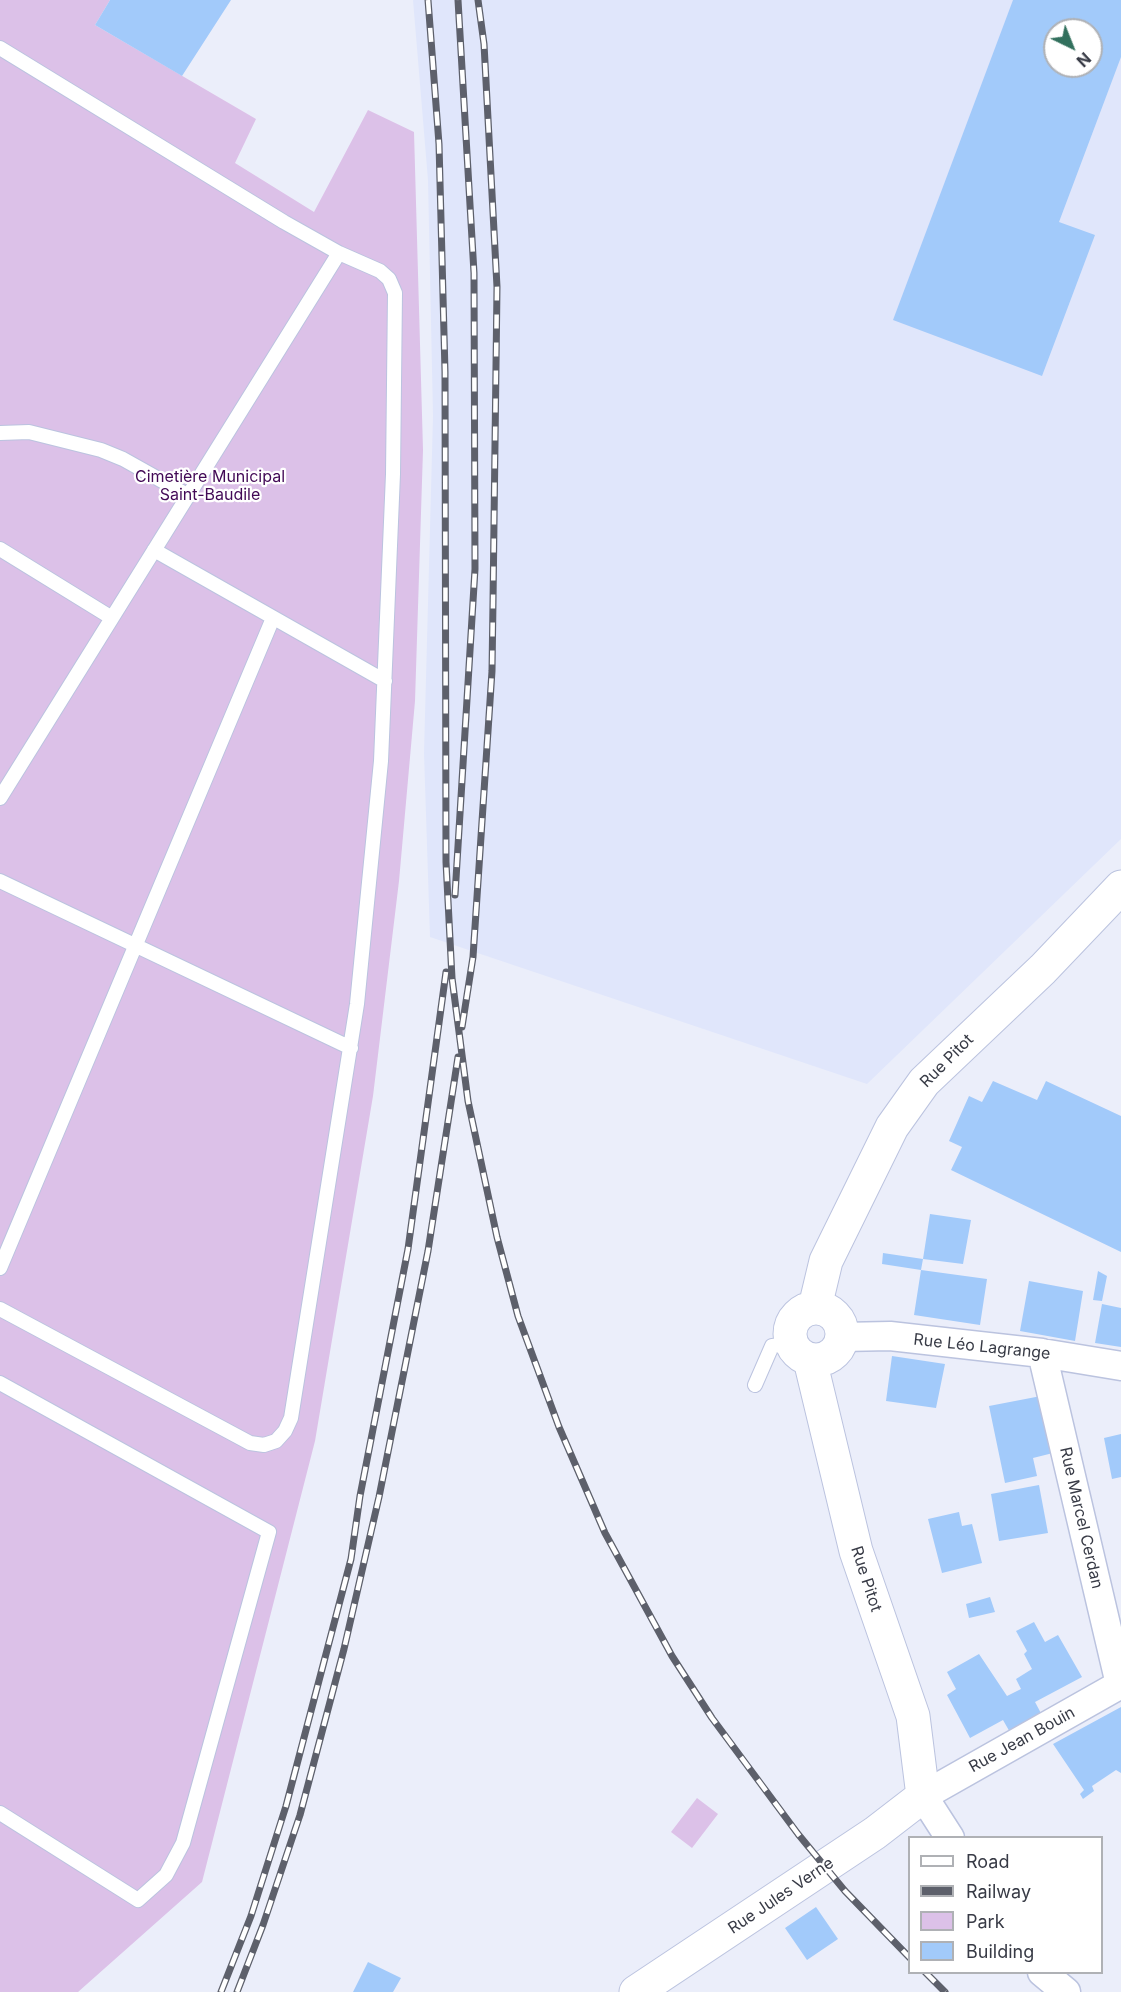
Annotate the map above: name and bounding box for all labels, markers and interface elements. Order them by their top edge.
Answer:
north arrow [1043,18,1103,78]
text: N [1073,48,1095,71]
park label: Cimetière Municipal Saint-Baudile [135,467,285,505]
street label: Rue Pitot [916,1030,978,1092]
street label: Rue Léo Lagrange [913,1330,1051,1364]
street label: Rue Marcel Cerdan [1055,1445,1107,1591]
street label: Rue Pitot [846,1544,886,1614]
street label: Rue Jean Bouin [966,1703,1078,1777]
legend [908,1836,1103,1974]
text: Road [966,1851,1009,1872]
street label: Rue Jules Verne [725,1854,837,1938]
text: Railway [966,1881,1031,1902]
text: Park [966,1911,1005,1932]
text: Building [966,1941,1034,1962]

